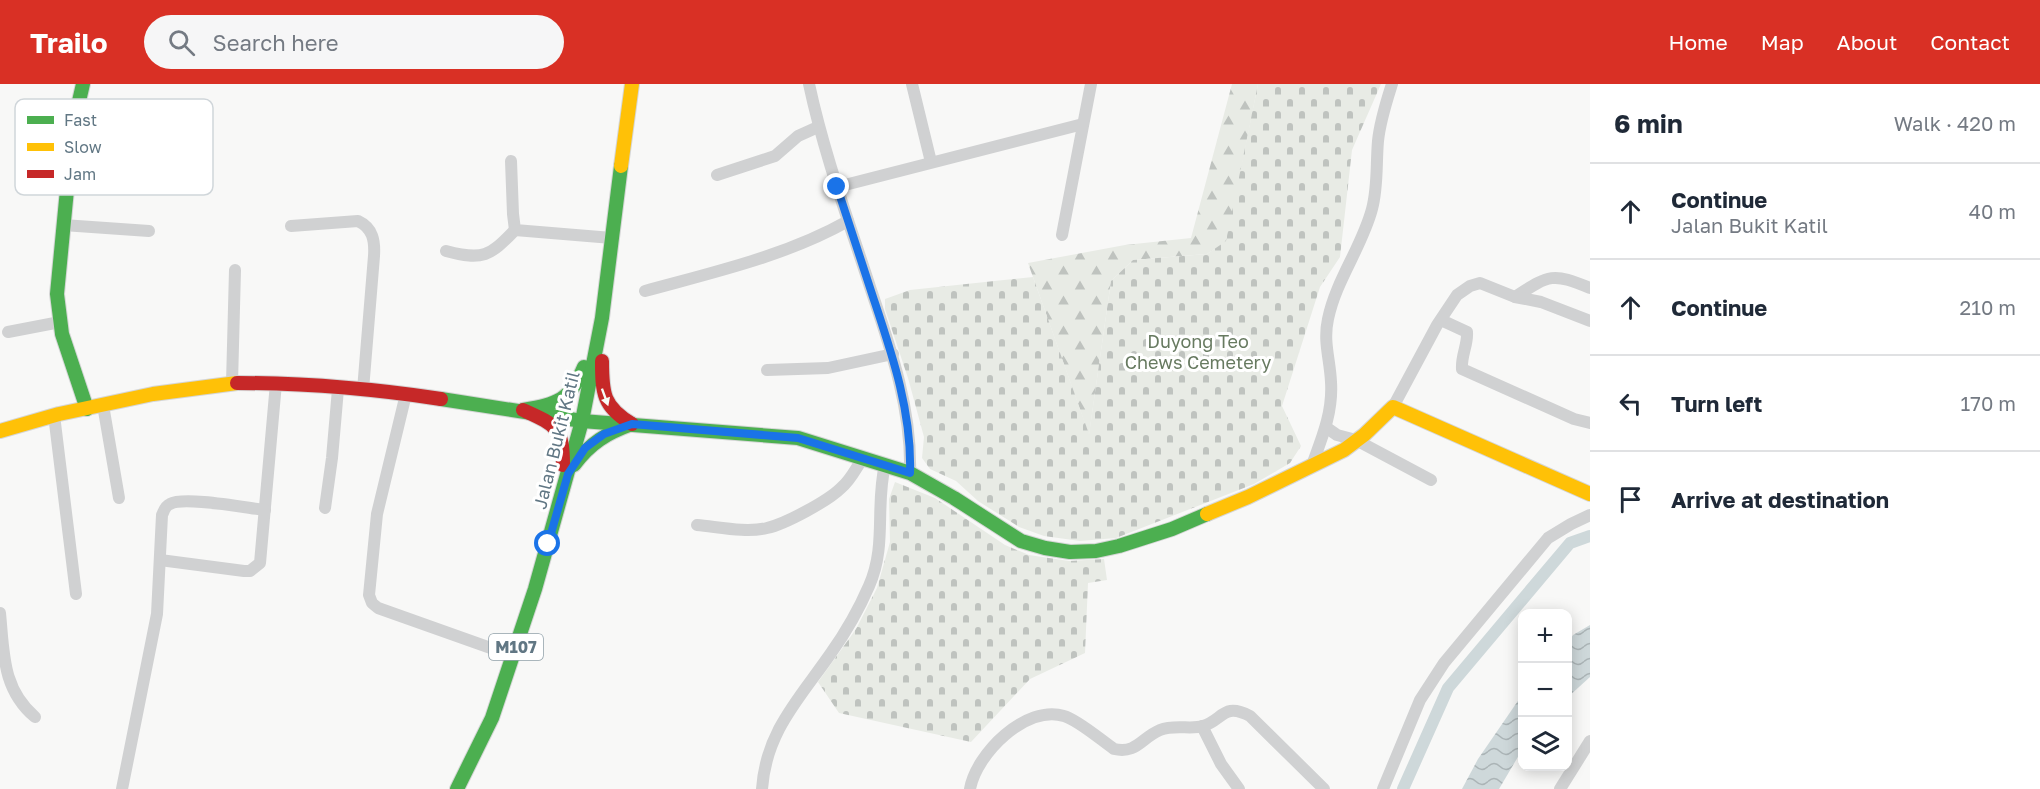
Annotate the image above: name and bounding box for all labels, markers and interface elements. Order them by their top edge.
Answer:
search box [144,15,564,69]
text: Trailo [30,26,108,59]
icon: search [165,26,198,59]
text: Search here [213,29,339,56]
text: Home [1668,29,1728,55]
text: Map [1761,29,1804,55]
text: About [1837,29,1897,55]
text: Contact [1930,29,2010,55]
legend [15,99,213,195]
text: 6 min [1614,108,1683,139]
text: Fast [64,110,97,130]
text: Walk · 420 m [1894,111,2016,135]
text: Slow [64,137,102,157]
text: Jam [64,164,96,184]
route end [823,173,849,199]
text: Continue [1671,186,1767,213]
icon: ahead [1614,195,1647,228]
text: 40 m [1969,199,2016,223]
text: Jalan Bukit Katil [1671,213,1828,237]
icon: ahead [1614,291,1647,324]
text: Continue [1671,294,1767,321]
text: 210 m [1960,295,2016,319]
park label: Duyong Teo Chews Cemetery [1125,330,1271,373]
street label: Jalan Bukit Katil [528,369,584,511]
icon: left [1614,387,1647,420]
one-way arrow [601,388,611,406]
text: Turn left [1671,390,1762,417]
text: 170 m [1961,391,2016,415]
icon: arrive [1614,483,1647,516]
text: Arrive at destination [1671,486,1889,513]
route start [534,530,560,556]
map controls [1518,609,1572,771]
button: + [1518,609,1572,663]
road number: M107 [489,634,543,660]
button: − [1518,663,1572,717]
button: layers [1518,717,1572,771]

